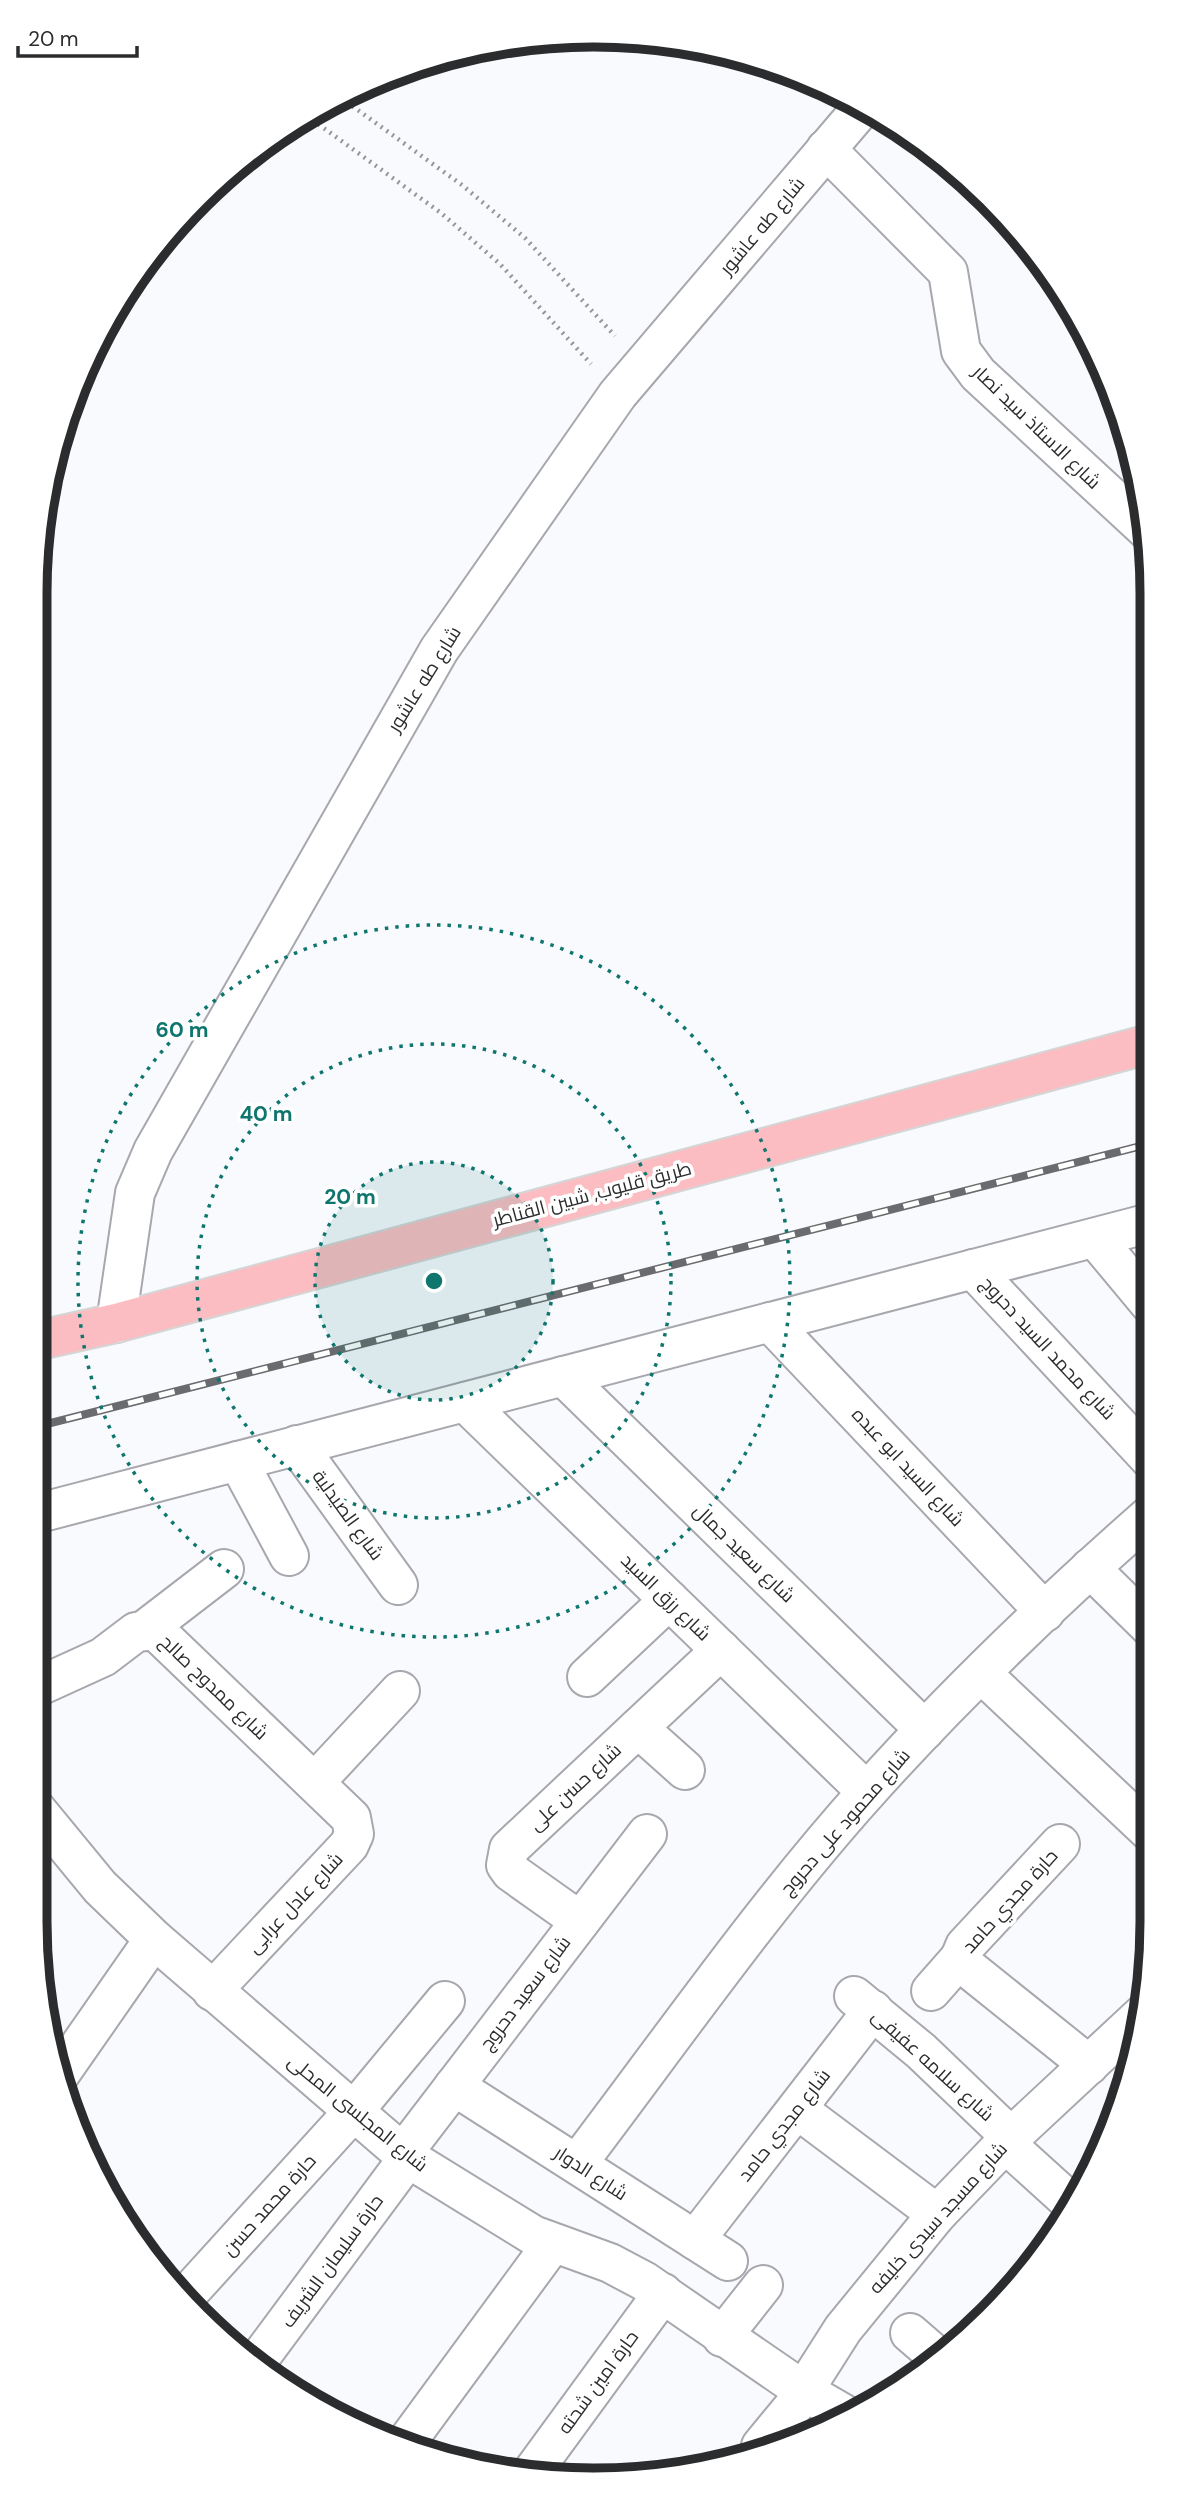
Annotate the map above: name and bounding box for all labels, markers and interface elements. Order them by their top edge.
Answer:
scale bar [18,14,136,58]
text: 20 m [28,25,79,53]
street label: شارع طه عاشور [713,172,811,282]
street label: شارع الاستاذ سيد نصار [966,359,1106,495]
street label: شارع طه عاشور [381,621,467,738]
text: 60 m [156,1016,208,1044]
text: 40 m [239,1100,293,1128]
street label: طريق قليوب, شبين القناطر [489,1155,694,1233]
text: 20 m [324,1183,376,1211]
centre of rings [422,1269,446,1293]
street label: شارع محمد السيد دحروج [974,1271,1121,1426]
street label: شارع السيد ابو عبده [846,1402,970,1532]
street label: شارع الصيدلية [306,1465,389,1566]
street label: شارع سعيد جمال [687,1498,800,1609]
street label: شارع رزق السيد [615,1548,716,1647]
street label: شارع ممدوح صالح [154,1629,274,1746]
street label: شارع حسن على [523,1738,627,1837]
street label: شارع محمود على دحروج [774,1743,916,1901]
street label: حارة مجدي حامد [957,1844,1065,1960]
street label: شارع عادل عرابى [242,1847,349,1960]
street label: شارع سعيد دحروج [474,1931,577,2056]
street label: شارع سلامه عفيفى [866,2003,1000,2127]
street label: شارع المجلسى المحلى [282,2049,433,2178]
street label: شارع مجدي حامد [732,2064,837,2188]
street label: شارع مسجد سيدى خليفه [863,2137,1014,2300]
street label: شارع الدوار [548,2139,633,2207]
street label: حارة محمد حسن [217,2149,321,2261]
street label: حارة سليمان الشريف [275,2189,389,2333]
street label: حارة امين شحته [552,2325,644,2439]

